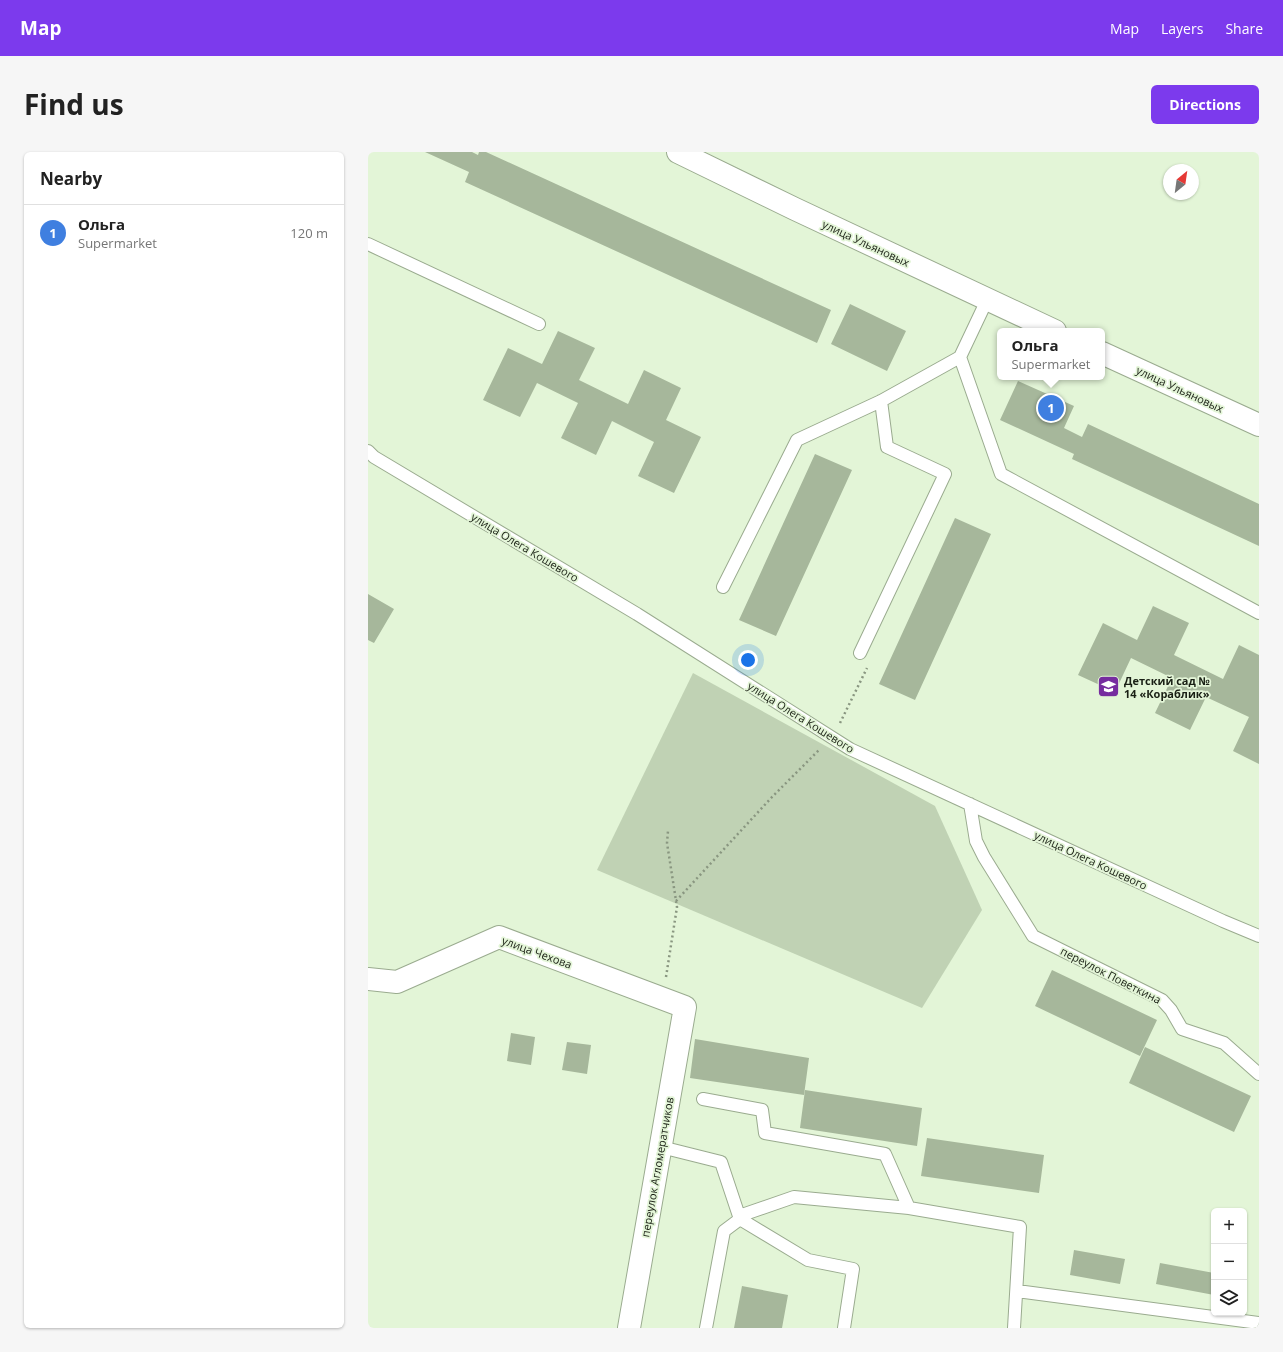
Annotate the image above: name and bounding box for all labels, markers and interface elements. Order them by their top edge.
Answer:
text: Map [20,15,61,41]
text: Map [1110,19,1139,38]
text: Layers [1161,19,1203,38]
text: Share [1225,19,1263,38]
text: Find us [24,85,124,123]
button: Directions [1151,85,1259,124]
north arrow [1163,164,1199,200]
text: Nearby [40,167,102,190]
text: Ольга [78,214,125,234]
street label: улица Ульяновых [820,216,912,270]
text: 1 [49,224,57,242]
text: 120 m [290,224,328,242]
text: Supermarket [78,234,157,252]
popup [997,328,1105,380]
text: Ольга [1011,335,1059,355]
text: Supermarket [1011,355,1091,373]
street label: улица Ульяновых [1134,362,1226,416]
pin: 1 [1038,393,1064,423]
street label: улица Олега Кошевого [468,509,582,585]
your location [738,650,758,670]
school or university icon: Детский сад № 14 «Кораблик» [1096,673,1122,699]
place label: Детский сад № 14 «Кораблик» [1124,673,1210,701]
street label: улица Олега Кошевого [745,678,857,756]
street label: улица Олега Кошевого [1032,827,1150,893]
street label: улица Чехова [500,932,574,972]
street label: переулок Поветкина [1058,943,1164,1007]
street label: переулок Агломератчиков [637,1096,677,1238]
map controls [1211,1208,1247,1316]
button: + [1211,1208,1247,1244]
button: − [1211,1244,1247,1280]
button: layers [1211,1280,1247,1316]

